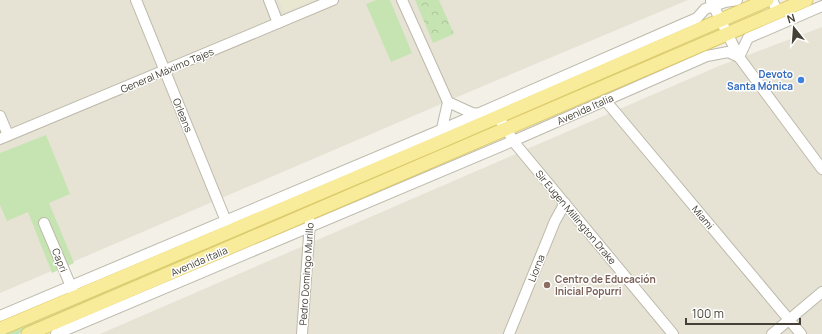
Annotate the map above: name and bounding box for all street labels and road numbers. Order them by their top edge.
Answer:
street label: General Máximo Tajes [118,44,216,96]
street label: Avenida Italia [555,90,615,128]
street label: Orleans [170,96,196,134]
street label: Sir Eugen Millington Drake [532,167,620,267]
street label: Miami [689,202,717,232]
street label: Pedro Domingo Murillo [295,222,317,326]
street label: Avenida Italia [168,243,230,279]
street label: Capri [49,246,71,274]
street label: Liorna [524,252,548,284]

